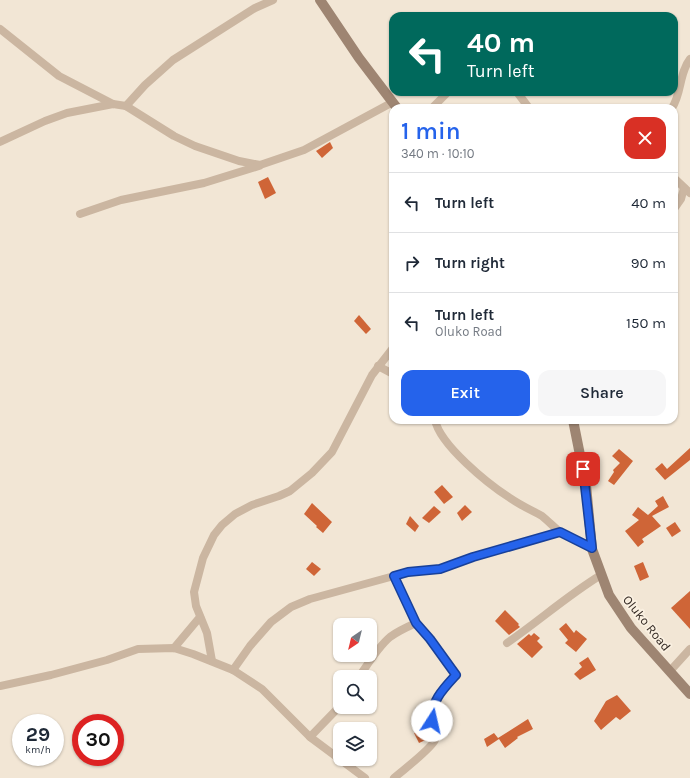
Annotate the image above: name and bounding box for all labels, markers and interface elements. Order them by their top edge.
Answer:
text: 40 m [467,26,535,59]
icon: left [401,28,453,80]
text: Turn left [467,60,535,82]
text: 1 min [401,117,461,145]
button: close [624,117,666,159]
text: 340 m · 10:10 [401,146,474,161]
icon: left [401,192,423,214]
text: Turn left [435,194,494,212]
text: 40 m [631,194,666,212]
icon: right [401,252,423,274]
text: Turn right [435,254,505,272]
text: 90 m [631,254,666,272]
text: Turn left [435,306,494,324]
icon: left [401,312,423,334]
text: 150 m [626,314,666,332]
text: Oluko Road [435,324,502,339]
button: Exit [401,370,530,416]
button: Share [538,370,666,416]
pin [566,452,600,486]
icon: arrive [572,458,594,480]
street label: Oluko Road [620,592,674,654]
north arrow [333,618,377,662]
map controls [333,618,377,766]
button: search [333,670,377,714]
position arrow [411,700,453,742]
speed limit sign: 30 [72,714,124,766]
button: layers [333,722,377,766]
text: 29 [26,723,50,746]
text: km/h [25,744,51,756]

